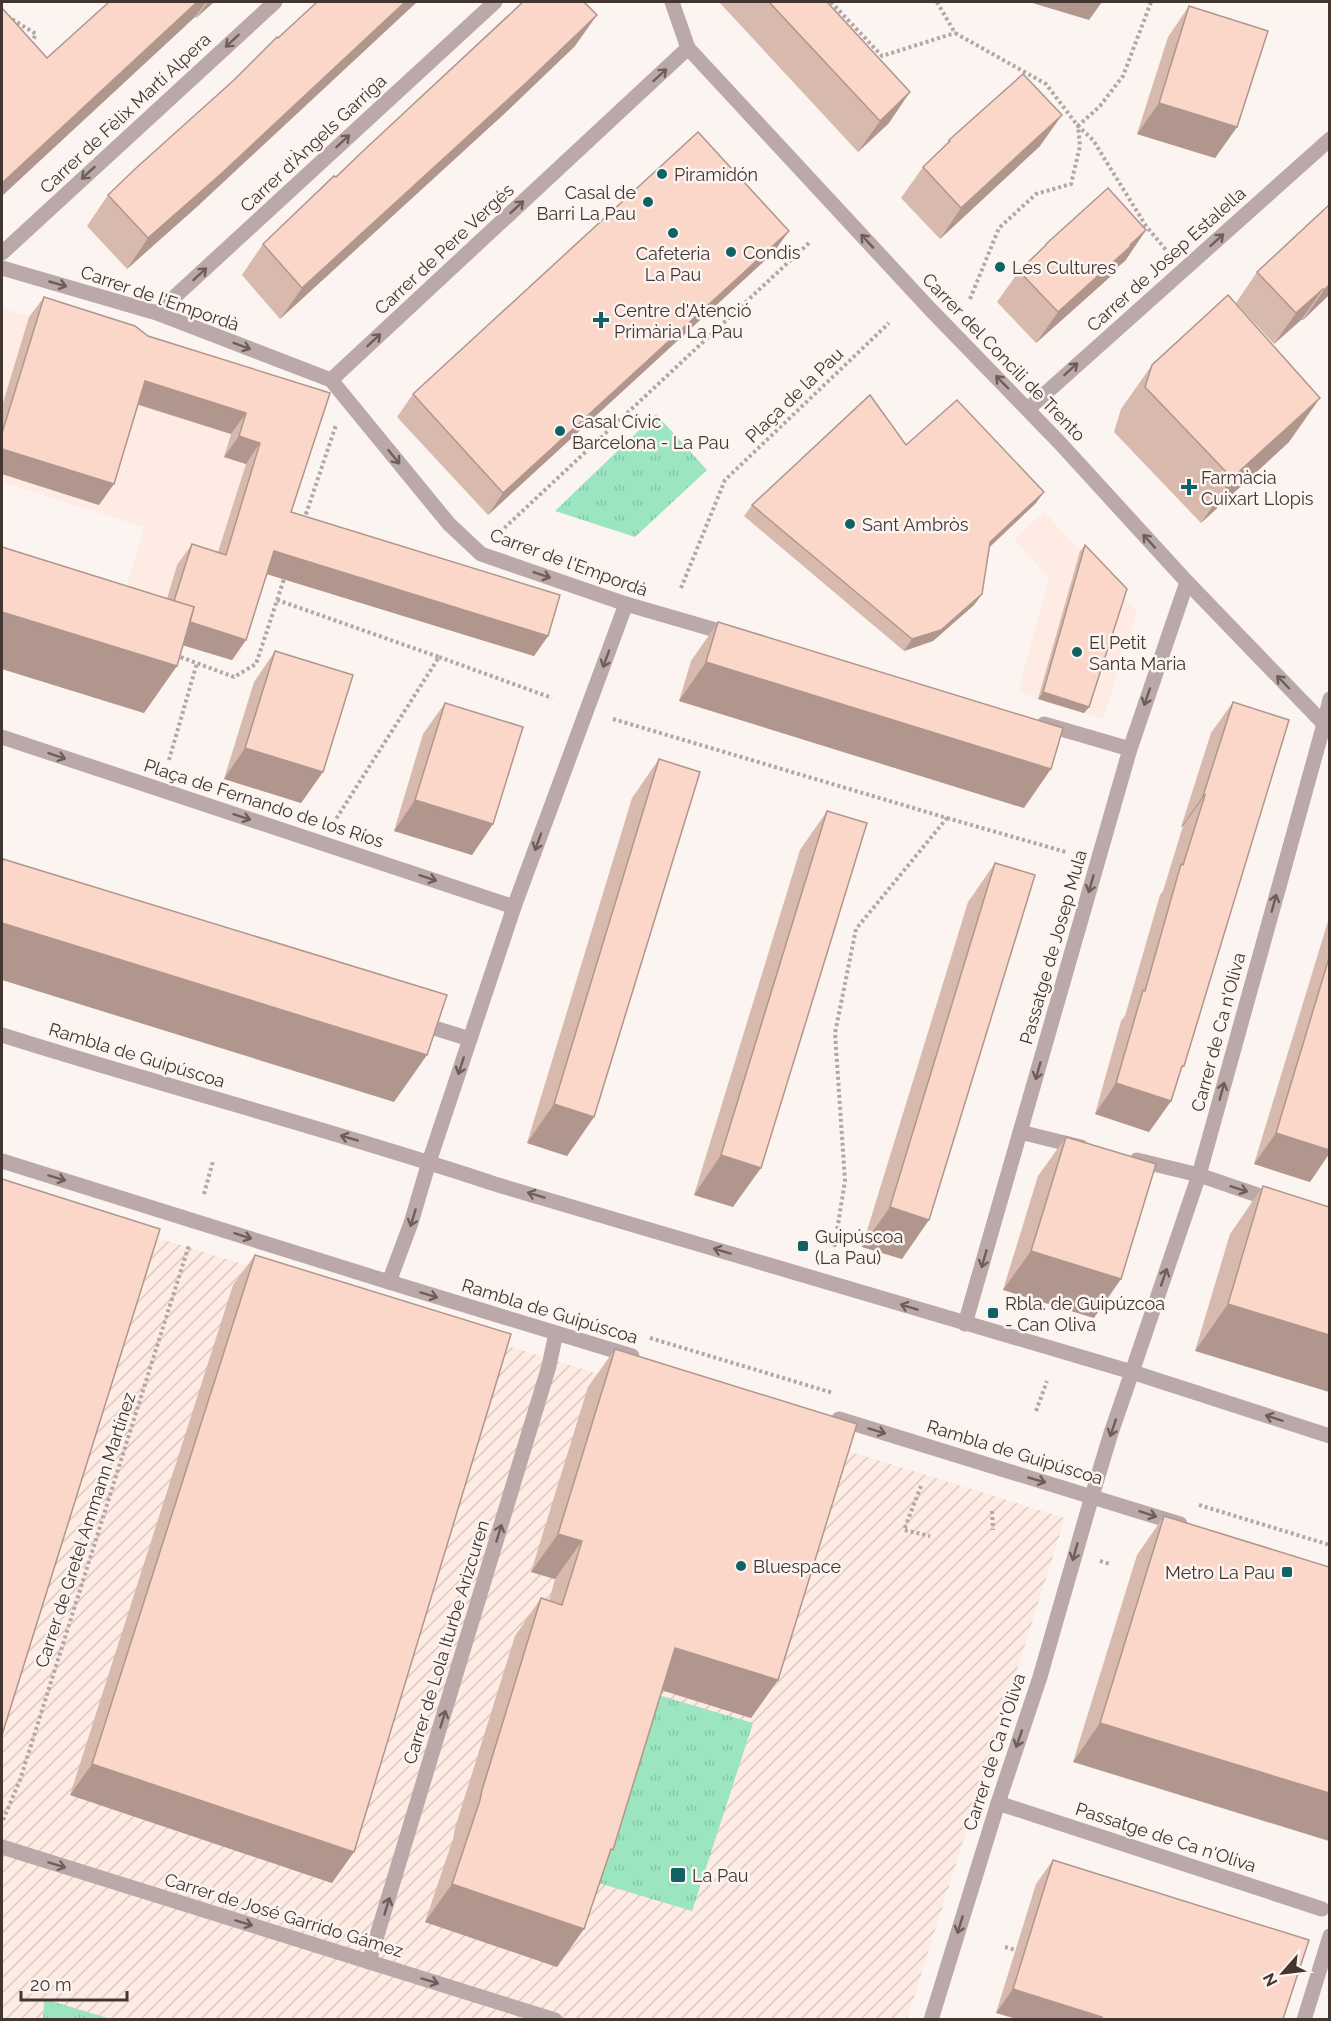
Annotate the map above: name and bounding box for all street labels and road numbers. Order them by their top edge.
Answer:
street label: Carrer de Fèlix Martí Alpera [35,28,215,198]
street label: Carrer d'Àngels Garriga [235,69,390,216]
street label: Carrer de Pere Vergés [370,179,518,319]
street label: Carrer de Josep Estalella [1082,182,1250,336]
street label: Carrer de l'Empordà [78,261,242,335]
street label: Carrer del Concili de Trento [918,268,1090,446]
street label: Plaça de la Pau [741,343,847,447]
street label: Carrer de l'Empordà [487,524,651,600]
street label: Plaça de Fernando de los Ríos [141,754,387,852]
street label: Passatge de Josep Mula [1015,847,1091,1047]
street label: Carrer de Ca n'Oliva [1187,950,1249,1114]
street label: Rambla de Guipúscoa [46,1018,228,1092]
street label: Rambla de Guipúscoa [459,1274,641,1348]
street label: Carrer de Gretel Ammann Martínez [30,1390,140,1670]
street label: Rambla de Guipúscoa [924,1415,1106,1489]
street label: Carrer de Lola Iturbe Arizcuren [399,1517,493,1767]
street label: Carrer de Ca n'Oliva [959,1671,1029,1833]
street label: Passatge de Ca n'Oliva [1073,1798,1259,1876]
street label: Carrer de José Garrido Gámez [162,1869,406,1961]

